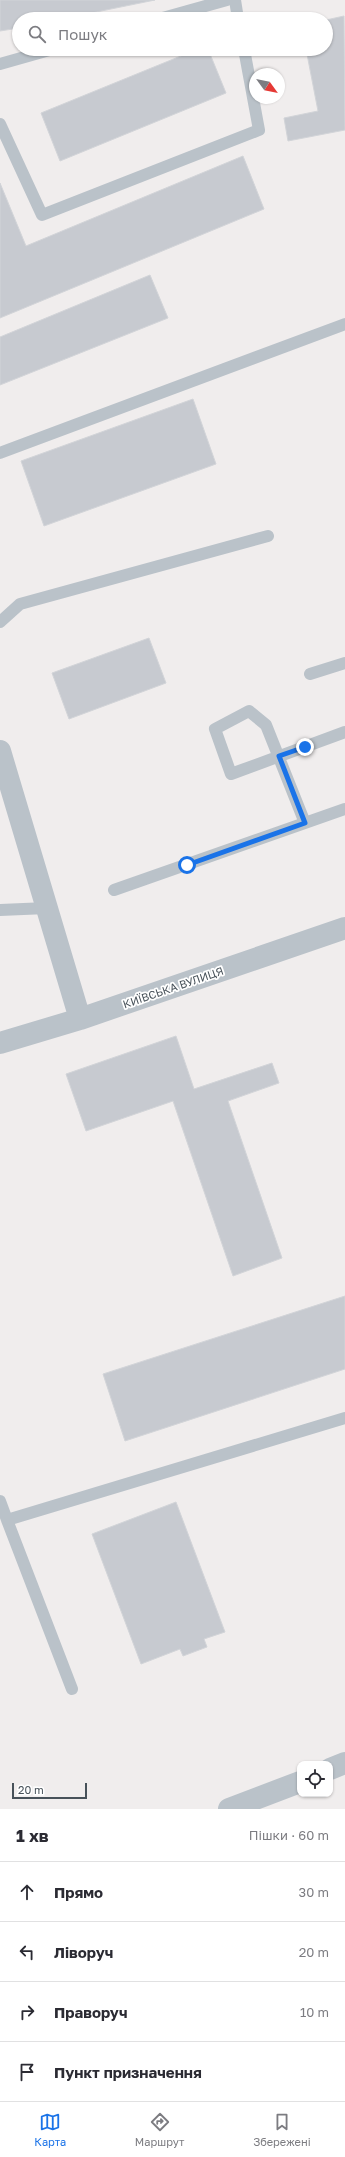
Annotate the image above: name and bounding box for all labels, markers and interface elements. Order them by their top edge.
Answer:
search box [12,12,333,56]
icon: search [26,23,48,45]
text: Пошук [58,25,107,43]
north arrow [249,68,285,104]
route end [296,738,314,756]
route start [178,856,196,874]
street label: КИЇВСЬКА ВУЛИЦЯ [121,964,225,1010]
map controls [297,1761,333,1797]
button: locate [297,1761,333,1797]
scale bar [12,1781,87,1800]
text: 20 m [18,1783,44,1796]
text: 1 хв [16,1825,49,1846]
text: Пішки · 60 m [249,1827,329,1843]
icon: ahead [16,1881,38,1903]
text: Прямо [54,1883,103,1901]
text: 30 m [299,1884,329,1900]
icon: left [16,1941,38,1963]
text: Ліворуч [54,1943,113,1961]
text: 20 m [299,1944,329,1960]
icon: right [16,2001,38,2023]
text: Праворуч [54,2003,128,2021]
text: 10 m [300,2004,329,2020]
icon: arrive [16,2061,38,2083]
text: Пункт призначення [54,2063,202,2081]
tab: Карта [34,2111,66,2148]
tab: Маршрут [135,2111,184,2148]
tab: Збережені [253,2111,311,2148]

